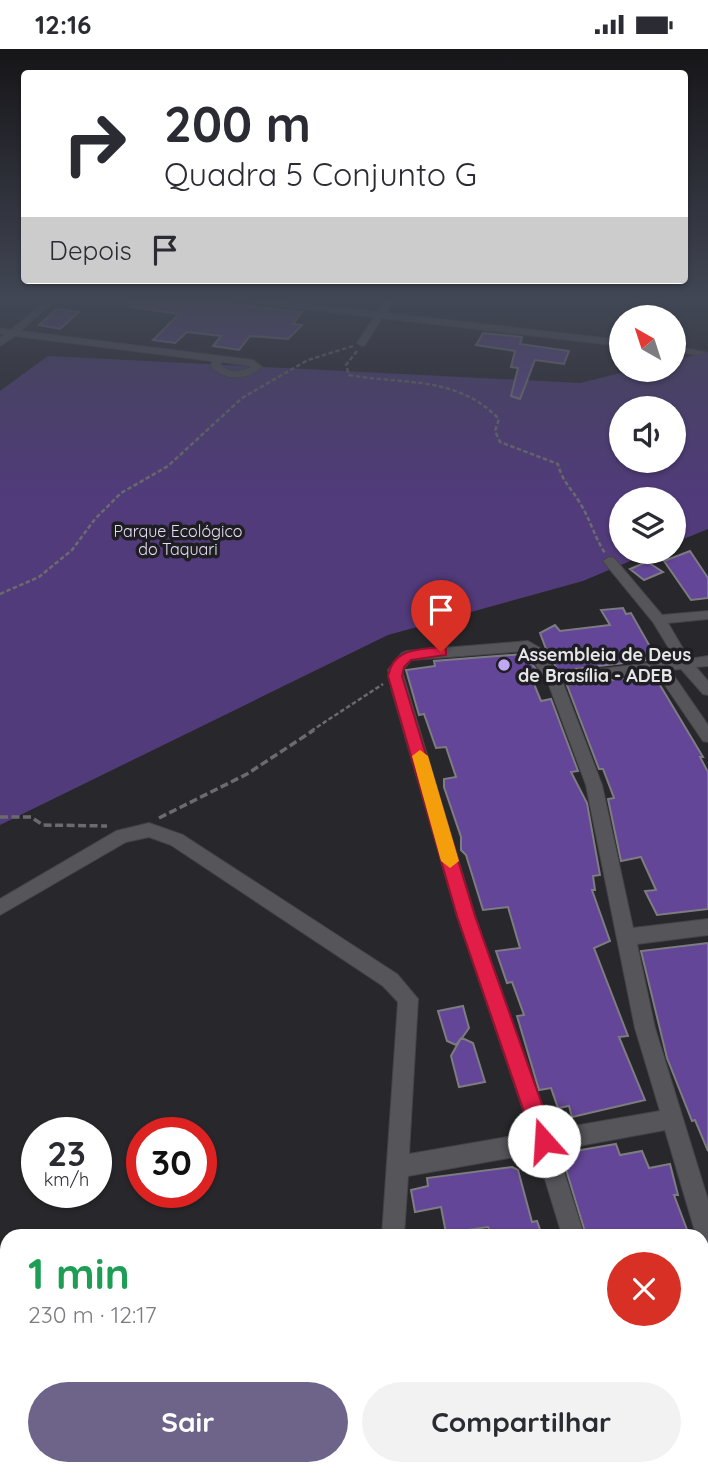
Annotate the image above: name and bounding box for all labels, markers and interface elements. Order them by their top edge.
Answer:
text: 12:16 [35,8,92,41]
text: 200 m [164,93,311,154]
icon: right [49,98,140,189]
text: Quadra 5 Conjunto G [164,154,477,194]
icon: arrive [146,231,184,269]
text: Depois [49,234,132,267]
north arrow [609,305,686,381]
map controls [609,305,686,564]
button: sound [609,396,686,473]
button: layers [609,487,686,564]
park label: Parque Ecológico do Taquari [114,521,242,559]
pin [411,580,471,652]
icon: arrive [422,591,460,629]
place label: Assembleia de Deus de Brasília - ADEB [518,643,691,687]
marker: Assembleia de Deus de Brasília - ADEB [496,657,512,673]
position arrow [507,1104,581,1178]
speed limit sign: 30 [126,1117,217,1208]
text: 23 [47,1131,86,1175]
text: km/h [44,1168,89,1191]
text: 1 min [28,1247,130,1300]
button: close [607,1252,681,1326]
text: 230 m · 12:17 [28,1300,157,1329]
button: Sair [28,1382,348,1462]
button: Compartilhar [362,1382,681,1462]

